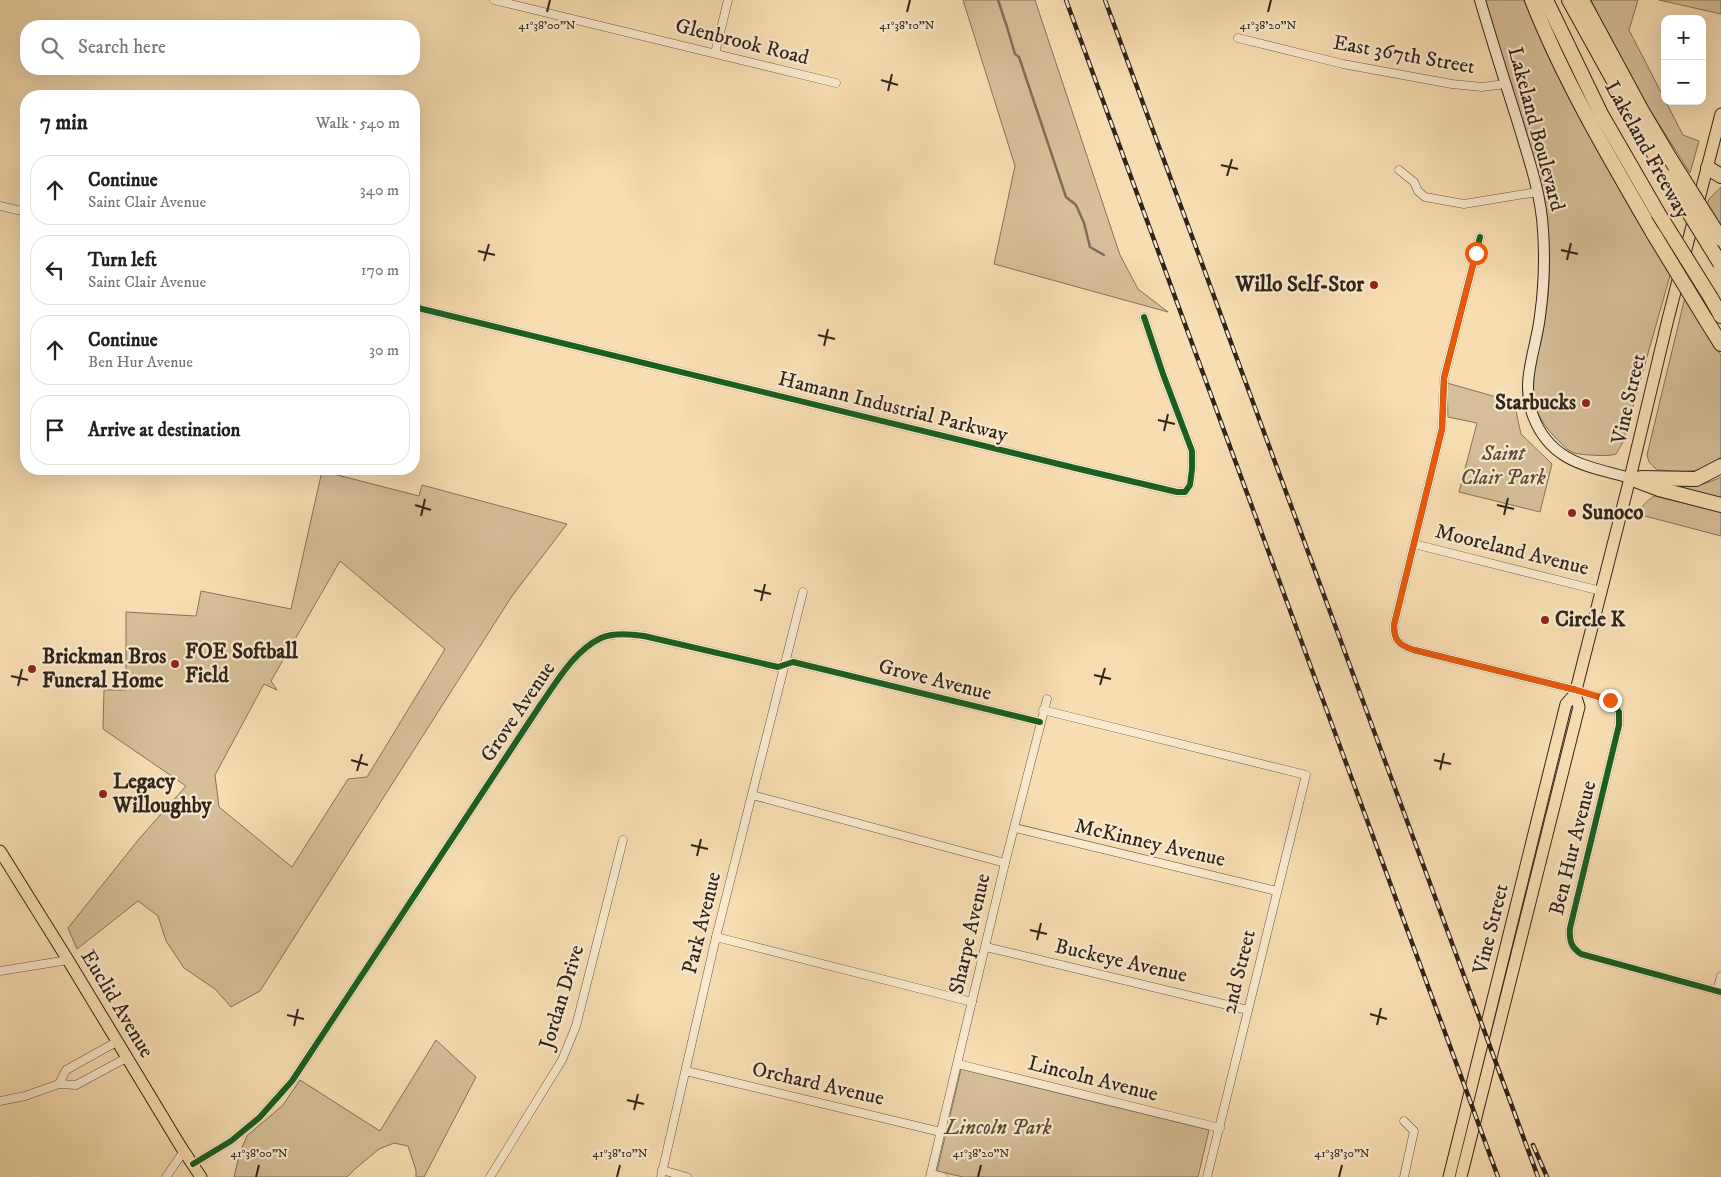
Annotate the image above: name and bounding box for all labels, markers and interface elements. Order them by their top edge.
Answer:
street label: Glenbrook Road [672,13,812,71]
map controls [1661,15,1706,105]
button: + [1661,15,1706,60]
text: 41°38'00"N [518,18,576,33]
text: 41°38'10"N [879,18,935,33]
text: 41°38'20"N [1240,18,1297,33]
search box [20,20,420,75]
street label: East 367th Street [1331,30,1477,80]
icon: search [38,34,66,62]
text: Search here [78,36,166,59]
street label: Lakeland Boulevard [1502,44,1571,215]
button: − [1661,60,1706,105]
street label: Lakeland Freeway [1598,77,1696,224]
text: 7 min [40,110,88,136]
text: Walk · 540 m [316,113,400,133]
text: Continue [88,169,158,192]
icon: ahead [41,176,69,204]
text: 340 m [360,180,399,200]
text: Saint Clair Avenue [88,192,206,212]
route start [1465,242,1488,265]
text: Turn left [88,249,157,272]
icon: left [41,256,69,284]
text: 170 m [361,260,399,280]
text: Saint Clair Avenue [88,272,206,292]
place label: Willo Self-Stor [1234,272,1365,298]
marker: Willo Self-Stor [1368,279,1380,291]
text: Continue [88,329,158,352]
icon: ahead [41,336,69,364]
text: 30 m [369,340,399,360]
street label: Vine Street [1606,351,1652,448]
text: Ben Hur Avenue [88,352,193,372]
street label: Hamann Industrial Parkway [775,366,1012,448]
place label: Starbucks [1495,390,1576,416]
marker: Starbucks [1580,397,1592,409]
icon: arrive [41,416,69,444]
text: Arrive at destination [88,419,240,442]
park label: Saint Clair Park [1460,441,1546,491]
place label: Sunoco [1582,500,1644,526]
marker: Sunoco [1566,507,1578,519]
street label: Mooreland Avenue [1432,518,1592,582]
place label: Circle K [1555,607,1627,633]
marker: Circle K [1539,614,1551,626]
place label: FOE Softball Field [185,639,299,689]
place label: Brickman Bros Funeral Home [42,644,166,694]
street label: Grove Avenue [876,653,995,707]
street label: Grove Avenue [475,657,561,767]
marker: FOE Softball Field [169,658,181,670]
marker: Brickman Bros Funeral Home [26,663,38,675]
route end [1599,689,1622,712]
place label: Legacy Willoughby [112,769,213,819]
street label: Ben Hur Avenue [1544,778,1602,918]
marker: Legacy Willoughby [97,788,109,800]
street label: McKinney Avenue [1072,813,1228,873]
street label: Park Avenue [677,869,727,977]
street label: Sharpe Avenue [943,871,997,997]
street label: Vine Street [1467,881,1515,978]
street label: 2nd Street [1216,927,1262,1017]
street label: Buckeye Avenue [1052,933,1190,989]
street label: Jordan Drive [533,942,590,1054]
street label: Euclid Avenue [75,945,160,1063]
street label: Lincoln Avenue [1025,1050,1161,1108]
street label: Orchard Avenue [749,1056,887,1112]
park label: Lincoln Park [943,1115,1052,1141]
text: 41°38'00"N [230,1146,288,1161]
text: 41°38'10"N [592,1146,648,1161]
text: 41°38'20"N [953,1146,1010,1161]
text: 41°38'30"N [1314,1146,1370,1161]

